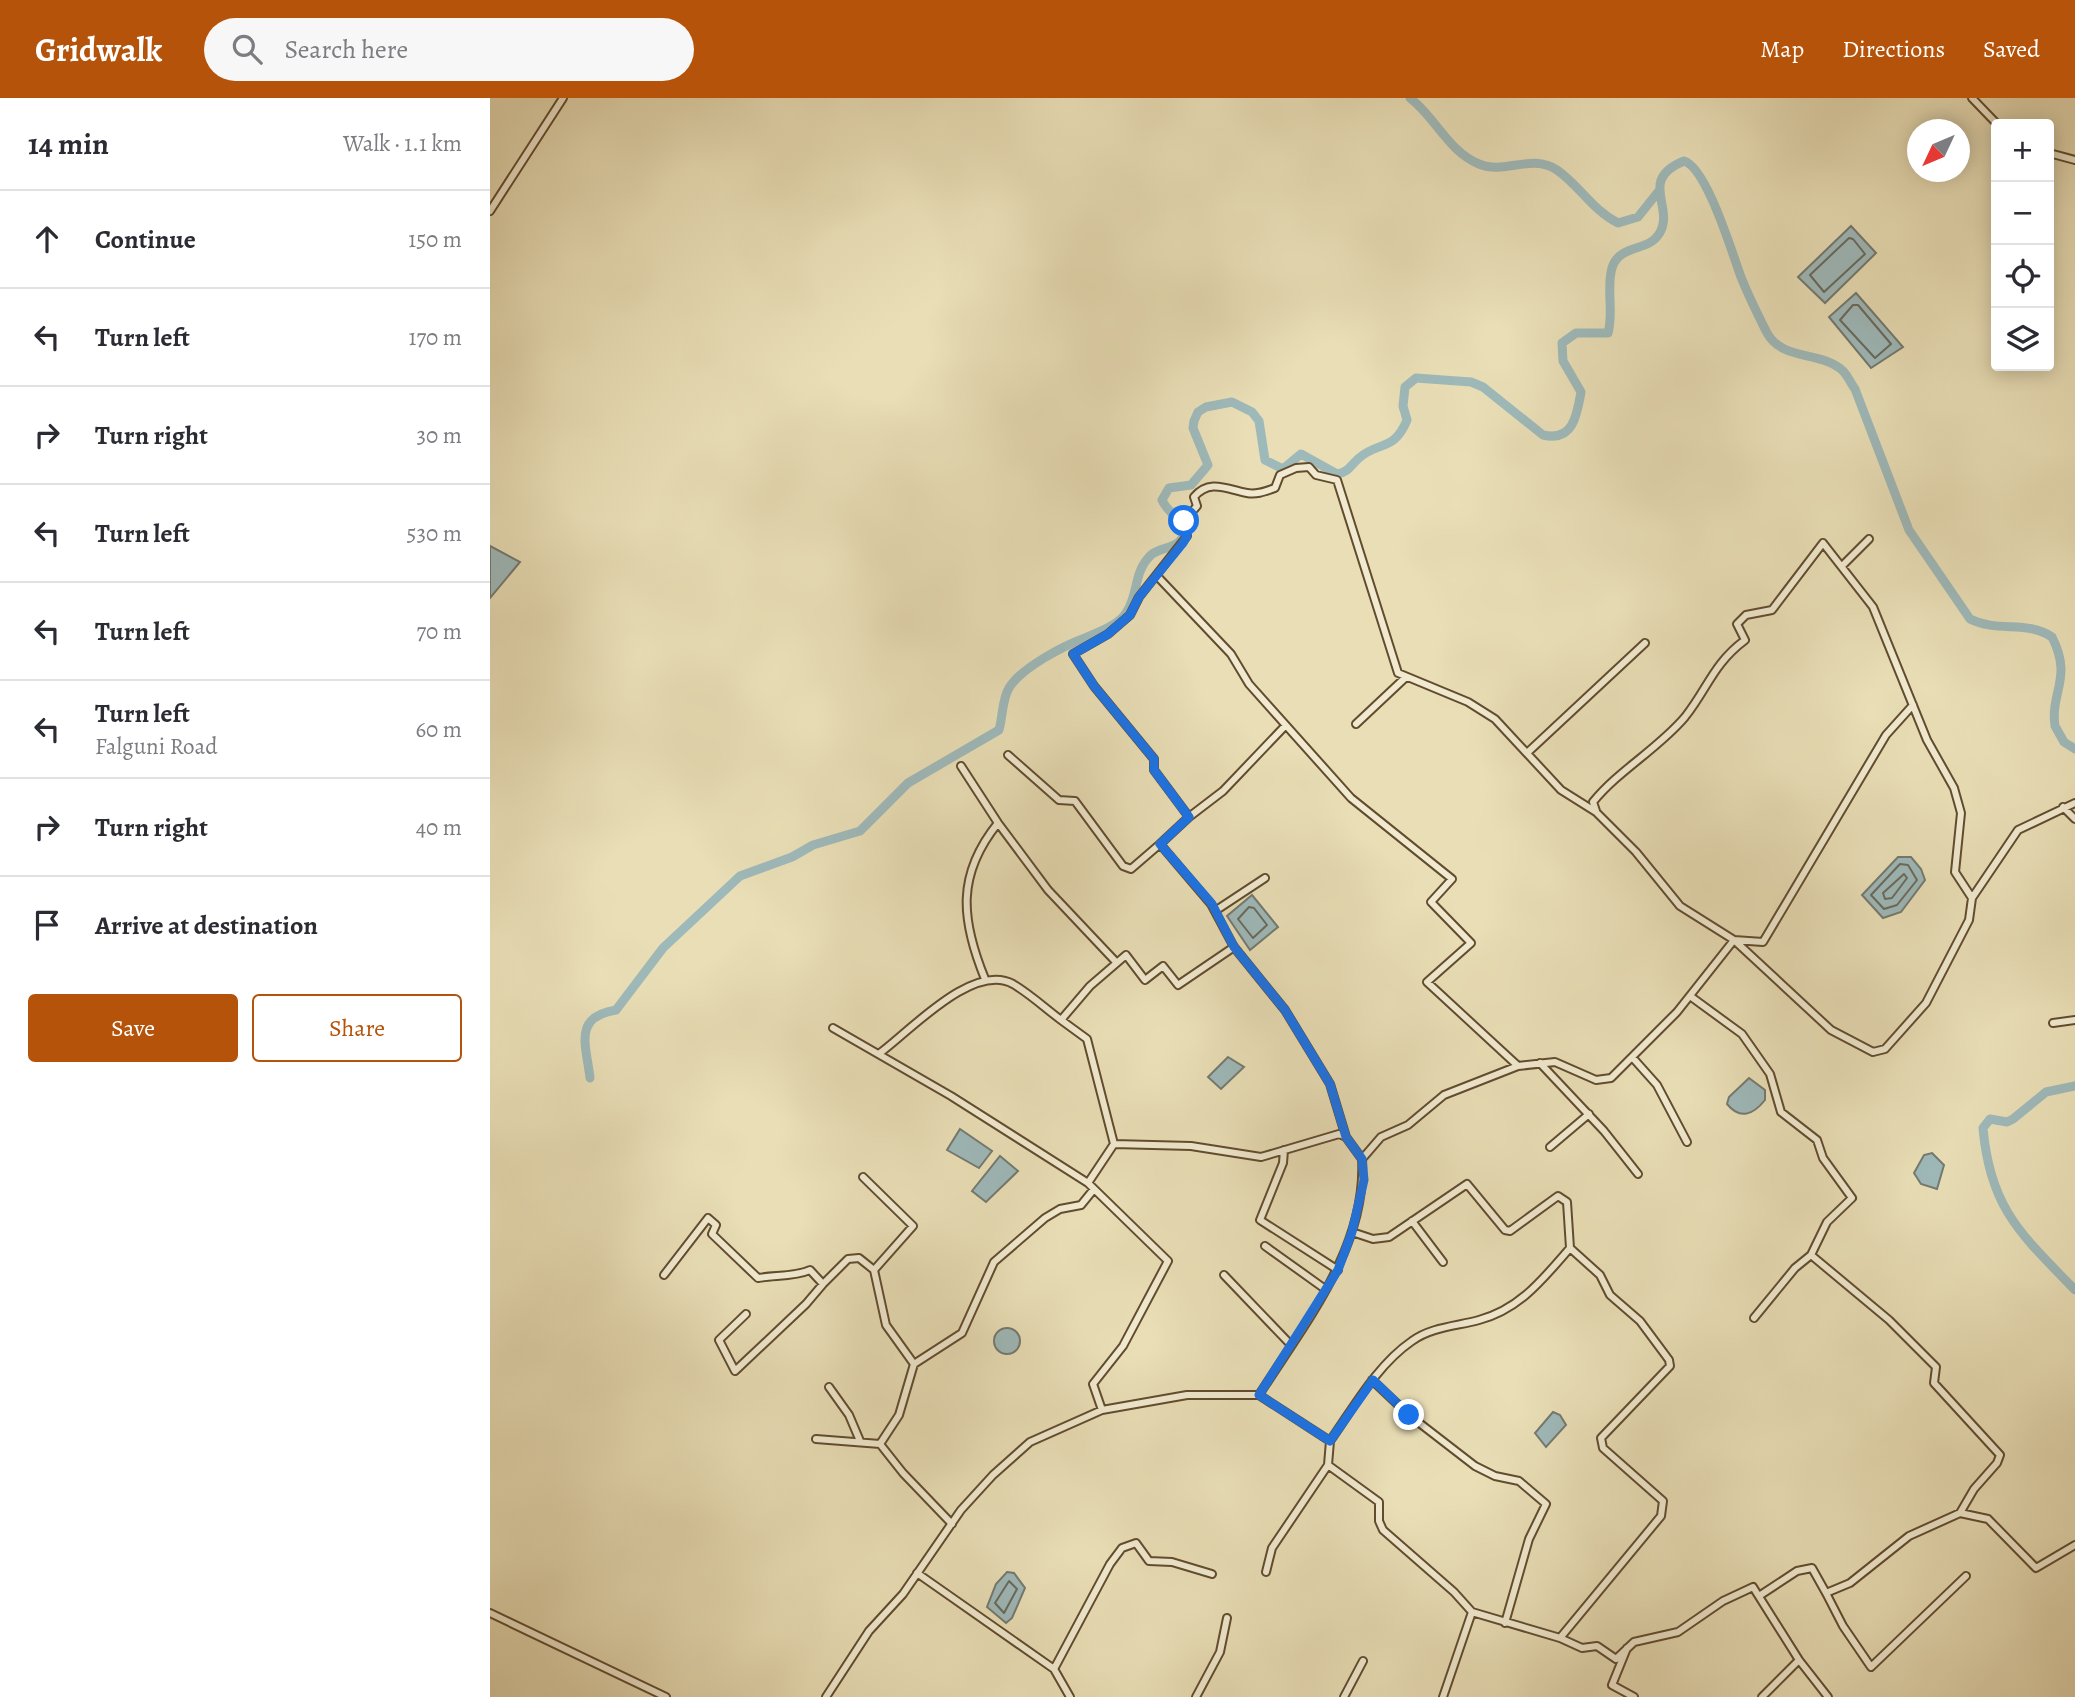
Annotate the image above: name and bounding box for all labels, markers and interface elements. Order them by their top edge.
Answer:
search box [204,18,694,81]
text: Gridwalk [35,27,162,72]
icon: search [228,30,266,68]
text: Search here [284,32,408,67]
text: Map [1760,33,1804,65]
text: Directions [1842,33,1945,65]
text: Saved [1983,33,2040,65]
north arrow [1907,119,1970,182]
map controls [1991,119,2054,371]
button: + [1991,119,2054,182]
text: 14 min [28,124,109,164]
text: Walk · 1.1 km [343,128,462,159]
button: − [1991,182,2054,245]
icon: ahead [28,220,66,258]
text: Continue [95,222,196,257]
text: 150 m [408,224,462,255]
button: locate [1991,245,2054,308]
button: layers [1991,308,2054,371]
icon: left [28,318,66,356]
text: Turn left [95,320,190,355]
text: 170 m [409,322,462,353]
icon: right [28,416,66,454]
text: Turn right [95,418,208,453]
text: 30 m [416,420,462,451]
route start [1168,505,1199,536]
icon: left [28,514,66,552]
text: Turn left [95,516,190,551]
text: 530 m [407,518,462,549]
icon: left [28,612,66,650]
text: Turn left [95,614,190,649]
text: 70 m [416,616,462,647]
text: Turn left [95,696,190,731]
icon: left [28,710,66,748]
text: 60 m [415,714,462,745]
text: Falguni Road [95,731,218,762]
icon: right [28,808,66,846]
text: Turn right [95,810,208,845]
text: 40 m [416,812,462,843]
icon: arrive [28,906,66,944]
text: Arrive at destination [95,908,318,943]
button: Save [28,994,238,1062]
button: Share [252,994,462,1062]
route end [1393,1399,1424,1430]

